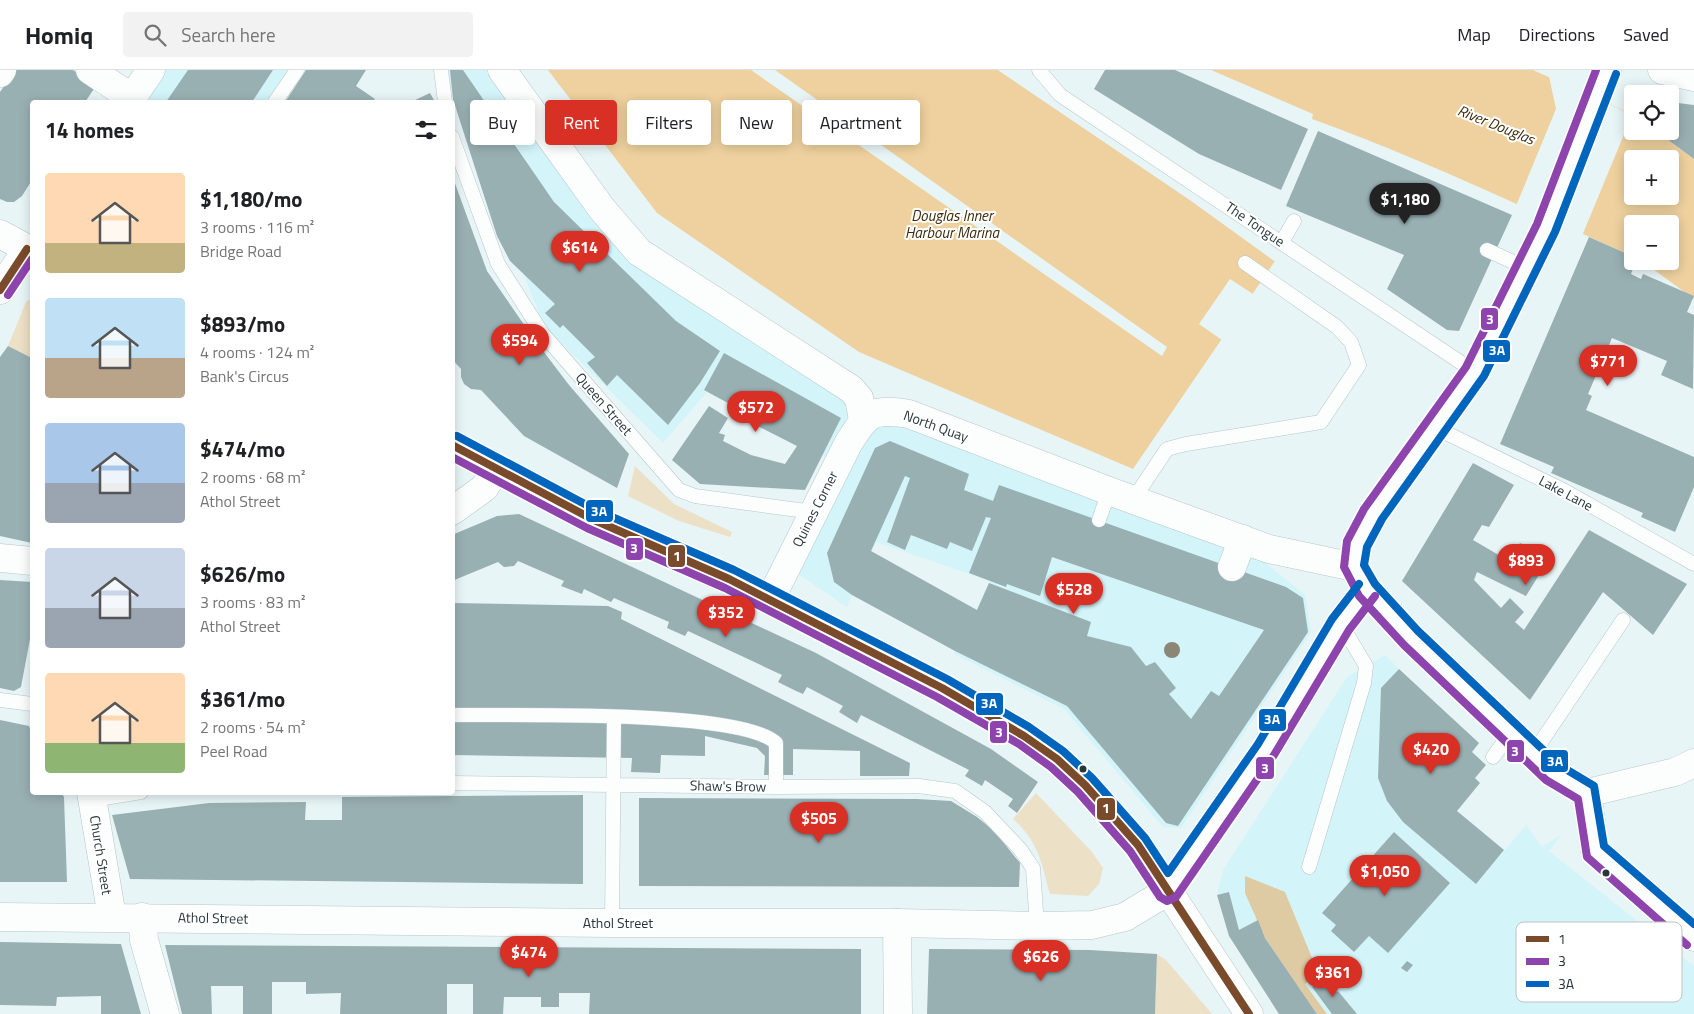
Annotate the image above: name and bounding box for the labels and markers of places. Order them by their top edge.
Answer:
pin: $1,180 [1364,182,1446,225]
pin: $614 [550,230,610,273]
pin: $594 [490,324,550,366]
pin: $771 [1578,344,1638,387]
pin: $572 [726,390,786,433]
pin: $893 [1496,544,1556,586]
pin: $528 [1044,572,1104,615]
pin: $352 [696,596,756,638]
pin: $420 [1401,732,1461,775]
unlabelled marker [1078,764,1088,774]
pin: $505 [789,802,849,844]
pin: $1,050 [1344,854,1426,897]
unlabelled marker [1601,868,1611,878]
pin: $474 [499,936,559,978]
pin: $626 [1011,940,1071,982]
pin: $361 [1303,956,1363,998]

